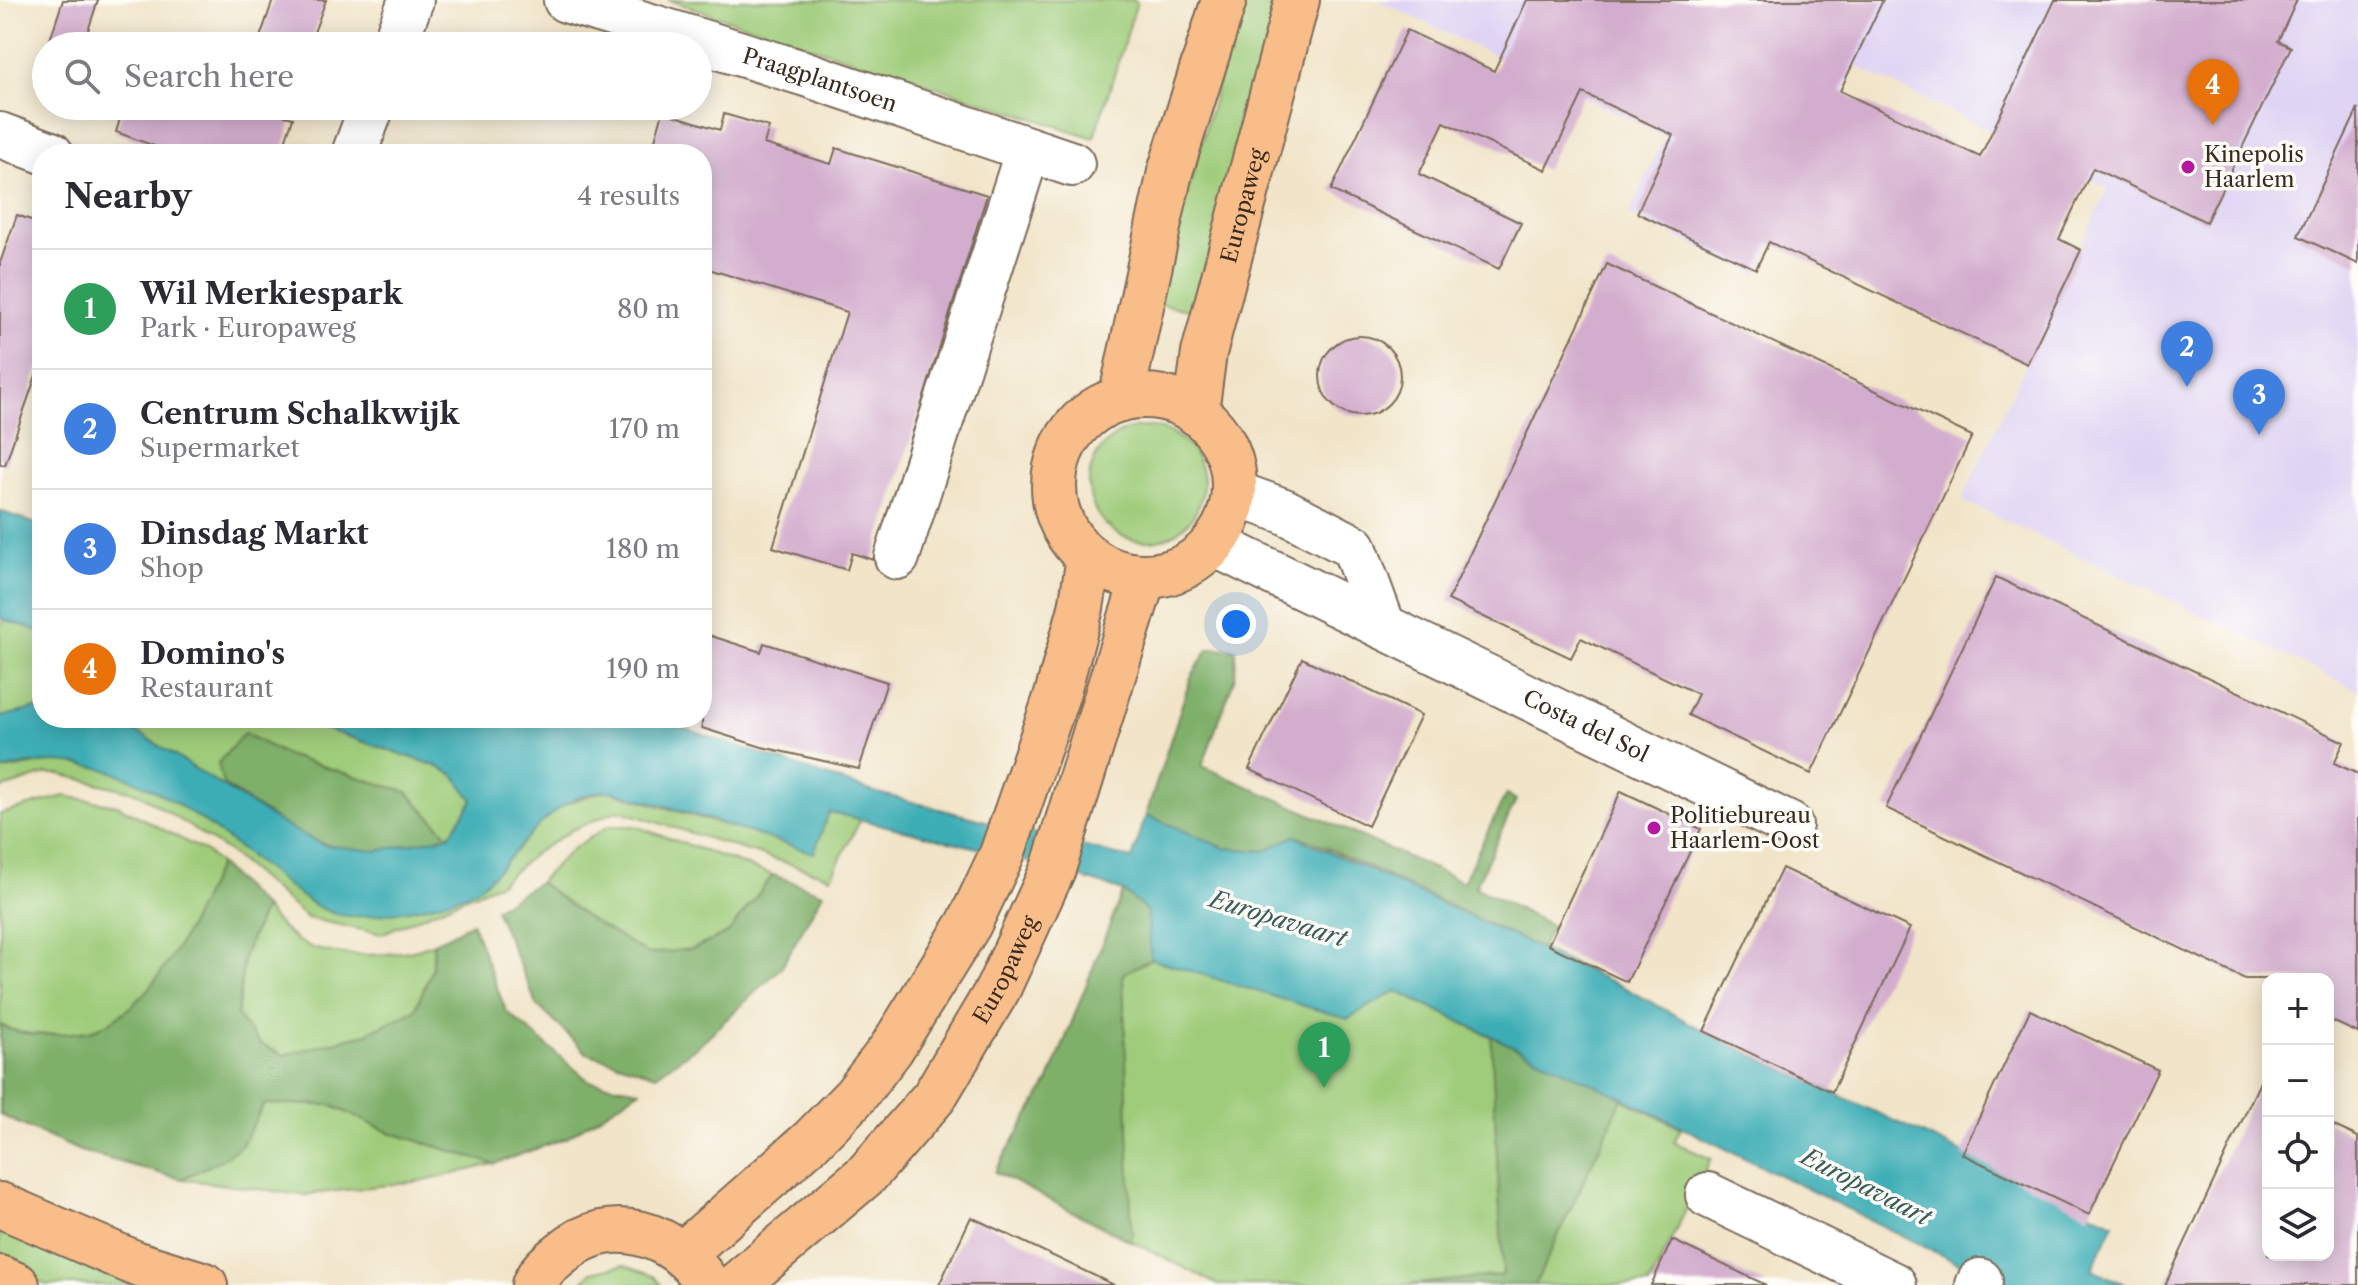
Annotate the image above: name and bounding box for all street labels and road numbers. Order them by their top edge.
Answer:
street label: Praagplantsoen [739,42,901,118]
street label: Europaweg [1215,145,1271,266]
street label: Costa del Sol [1519,684,1653,768]
street label: Europaweg [967,911,1044,1029]

